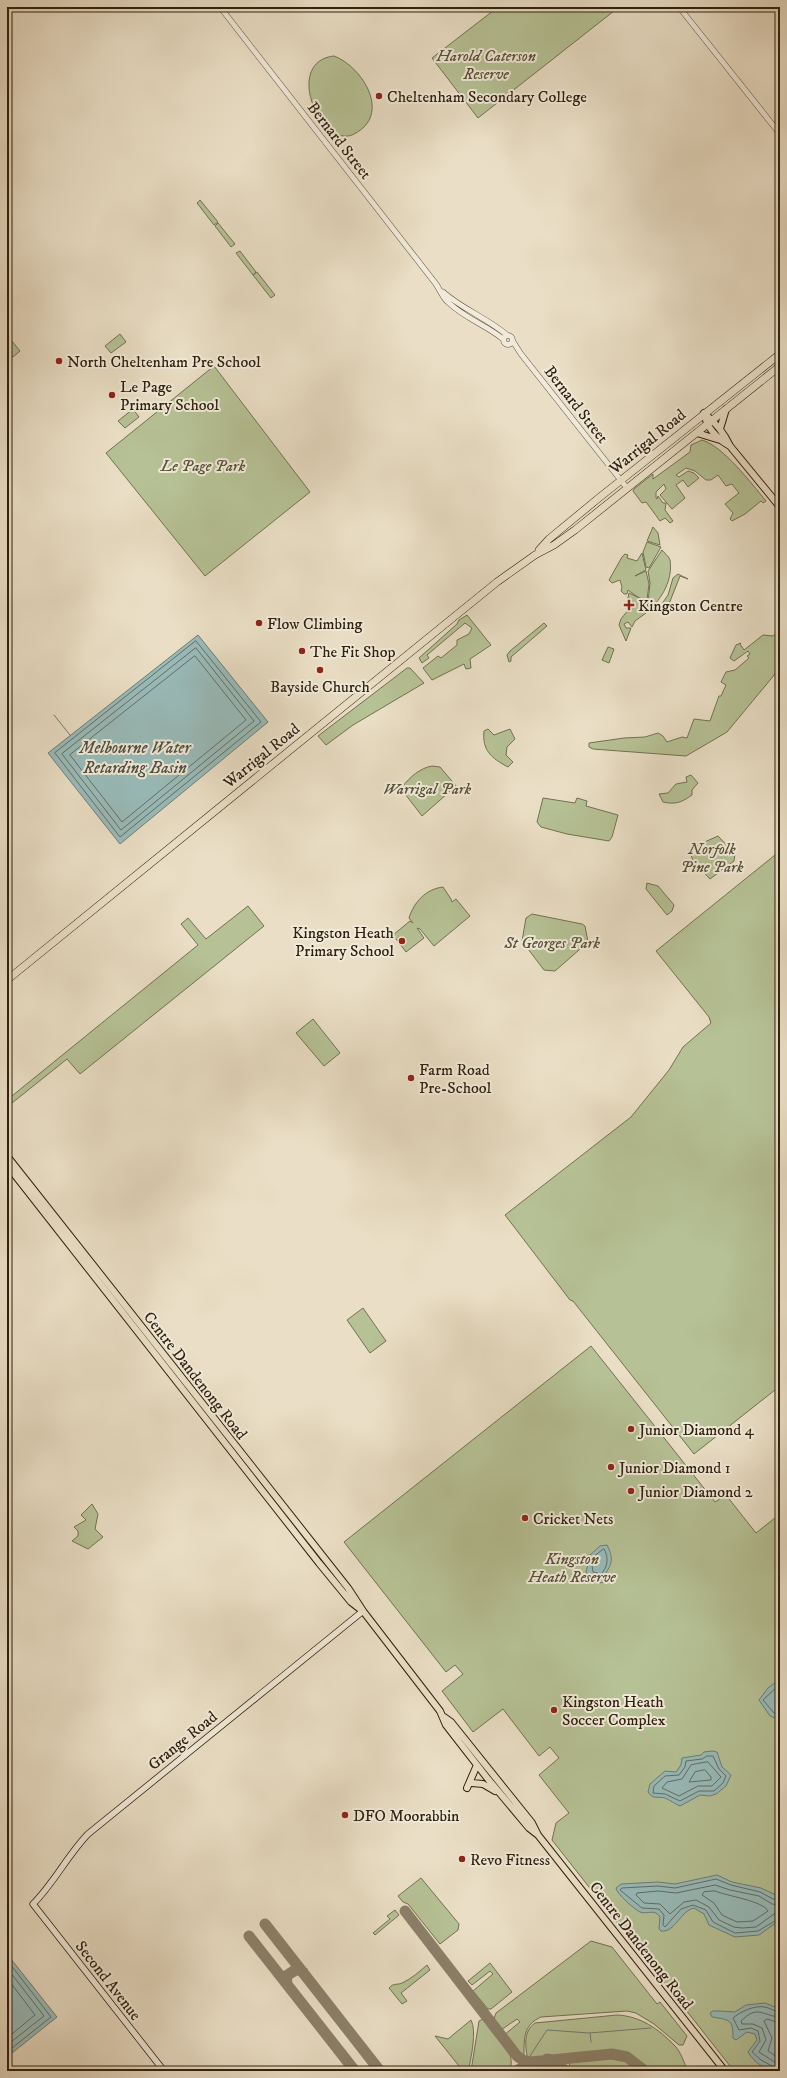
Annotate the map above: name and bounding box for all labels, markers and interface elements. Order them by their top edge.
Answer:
park label: Harold Caterson Reserve [435,46,536,84]
place label: Cheltenham Secondary College [387,87,587,107]
marker: Cheltenham Secondary College [374,91,384,101]
street label: Bernard Street [303,98,376,183]
place label: North Cheltenham Pre School [67,352,261,372]
marker: North Cheltenham Pre School [54,356,64,366]
street label: Bernard Street [540,362,613,447]
place label: Le Page Primary School [120,377,219,415]
marker: Le Page Primary School [107,390,117,400]
street label: Warrigal Road [605,405,690,479]
park label: Le Page Park [160,456,246,476]
place label: Kingston Centre [638,596,743,616]
marker: Kingston Centre [623,599,635,611]
place label: Flow Climbing [267,614,362,634]
marker: Flow Climbing [254,618,264,628]
place label: The Fit Shop [310,642,395,662]
marker: The Fit Shop [297,646,307,656]
marker: Bayside Church [315,665,325,675]
place label: Bayside Church [270,677,371,697]
street label: Warrigal Road [219,719,304,793]
water label: Melbourne Water Retarding Basin [79,737,192,779]
park label: Warrigal Park [383,779,471,799]
park label: Norfolk Pine Park [681,839,744,877]
place label: Kingston Heath Primary School [292,923,395,961]
park label: St Georges Park [503,933,600,953]
marker: Kingston Heath Primary School [397,936,407,946]
place label: Farm Road Pre-School [419,1060,491,1098]
marker: Farm Road Pre-School [406,1073,416,1083]
street label: Centre Dandenong Road [139,1308,251,1444]
place label: Junior Diamond 4 [637,1420,755,1440]
marker: Junior Diamond 4 [626,1424,636,1434]
place label: Junior Diamond 1 [617,1458,731,1478]
marker: Junior Diamond 1 [606,1462,616,1472]
place label: Junior Diamond 2 [637,1482,753,1502]
marker: Junior Diamond 2 [626,1486,636,1496]
place label: Cricket Nets [533,1509,613,1529]
marker: Cricket Nets [520,1513,530,1523]
park label: Kingston Heath Reserve [527,1549,616,1587]
place label: Kingston Heath Soccer Complex [562,1692,666,1730]
marker: Kingston Heath Soccer Complex [549,1705,559,1715]
street label: Grange Road [144,1707,221,1775]
place label: DFO Moorabbin [353,1806,460,1826]
marker: DFO Moorabbin [340,1810,350,1820]
place label: Revo Fitness [470,1850,550,1870]
marker: Revo Fitness [457,1854,467,1864]
street label: Centre Dandenong Road [585,1878,697,2014]
street label: Second Avenue [71,1937,146,2025]

